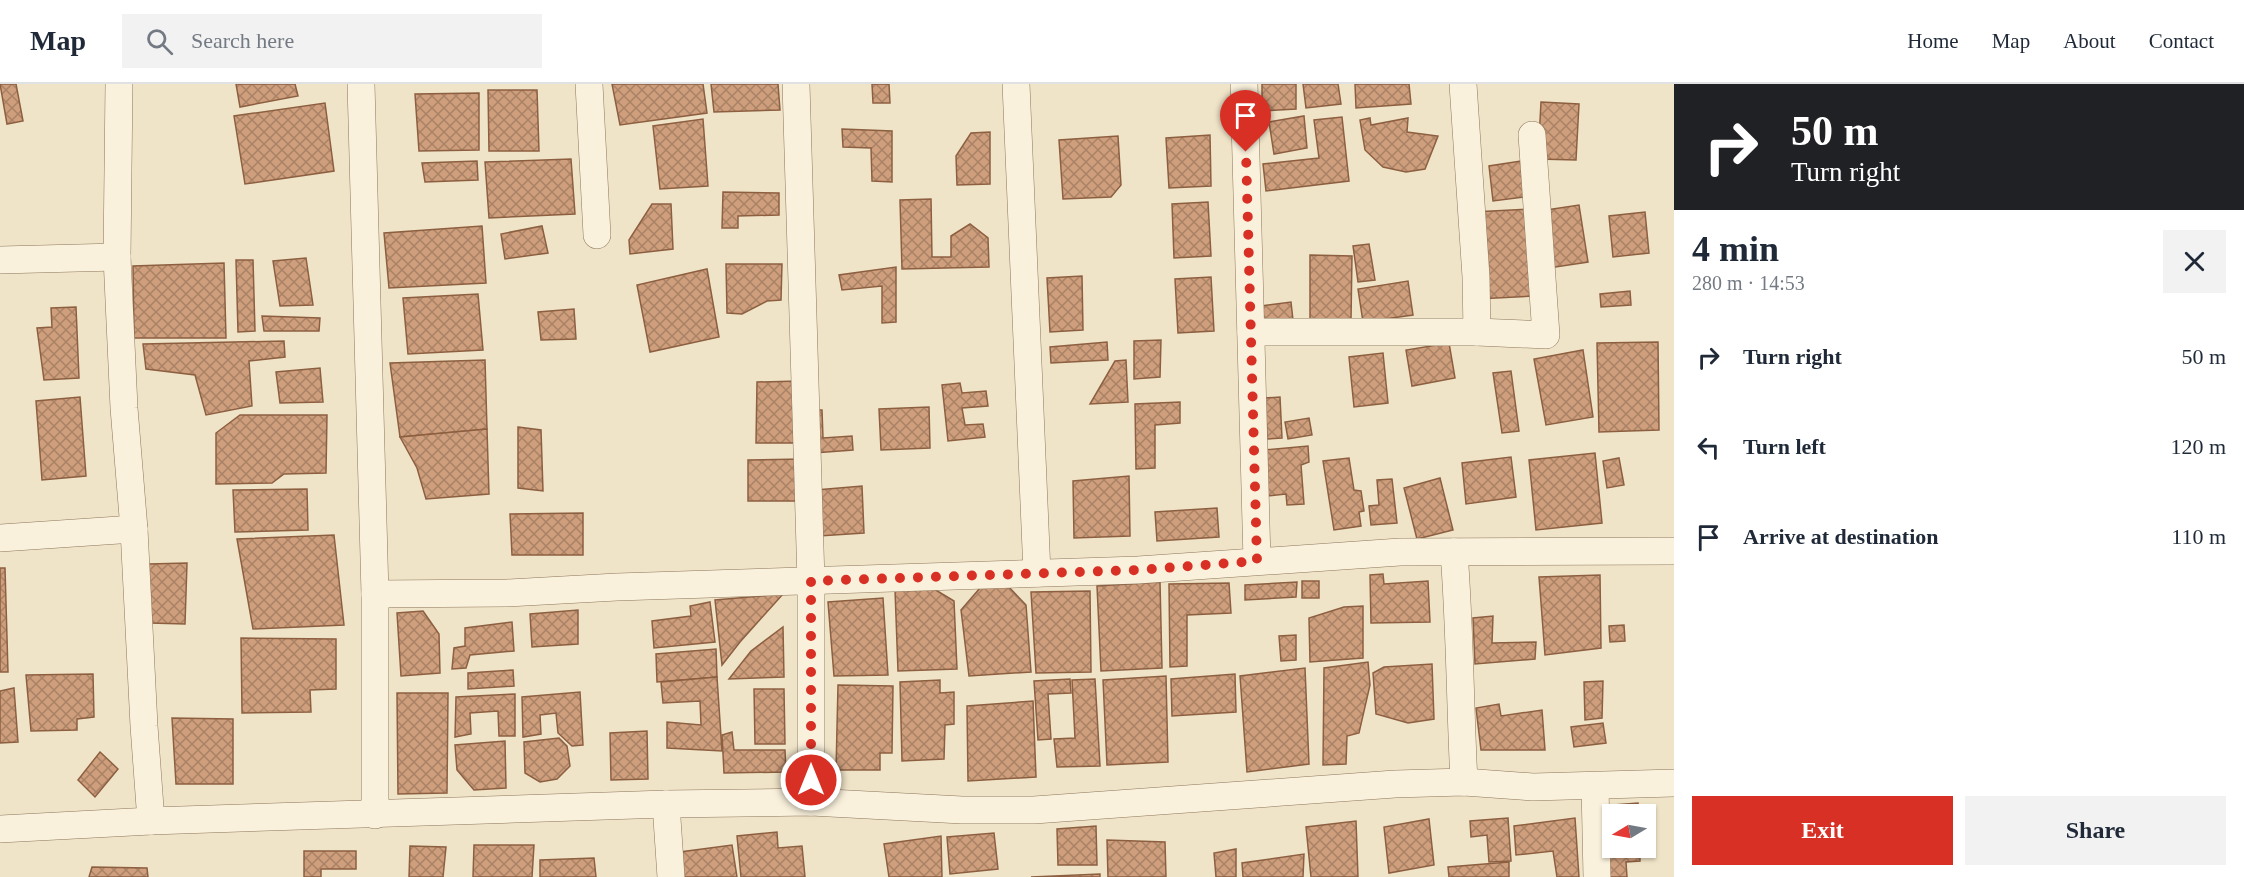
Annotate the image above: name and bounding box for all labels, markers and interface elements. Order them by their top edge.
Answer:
search box [122,14,542,68]
text: Map [30,25,86,56]
icon: search [143,25,176,58]
text: Search here [191,28,294,53]
text: Home [1907,29,1959,53]
text: Map [1992,29,2030,53]
text: About [2063,29,2116,53]
text: Contact [2149,29,2214,53]
pin [1220,90,1271,152]
icon: arrive [1229,99,1262,132]
icon: right [1692,108,1770,186]
text: 50 m [1791,108,1879,154]
text: Turn right [1791,157,1900,187]
text: 4 min [1692,229,1779,269]
button: close [2163,230,2226,293]
text: 280 m · 14:53 [1692,272,1805,294]
icon: right [1692,341,1725,374]
text: Turn right [1743,344,1842,369]
text: 50 m [2181,344,2226,369]
icon: left [1692,431,1725,464]
text: Turn left [1743,434,1826,459]
text: 120 m [2170,434,2226,459]
icon: arrive [1692,521,1725,554]
text: Arrive at destination [1743,524,1939,549]
text: 110 m [2171,524,2226,549]
position arrow [779,748,843,812]
button: Exit [1692,796,1953,865]
button: Share [1965,796,2226,865]
north arrow [1602,804,1656,858]
map controls [1602,804,1656,858]

